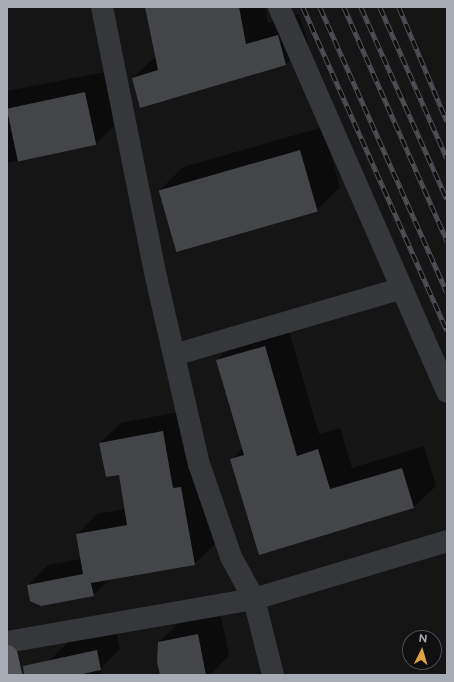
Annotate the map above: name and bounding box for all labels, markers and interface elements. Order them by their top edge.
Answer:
north arrow [402,630,442,670]
text: N [418,632,428,645]

